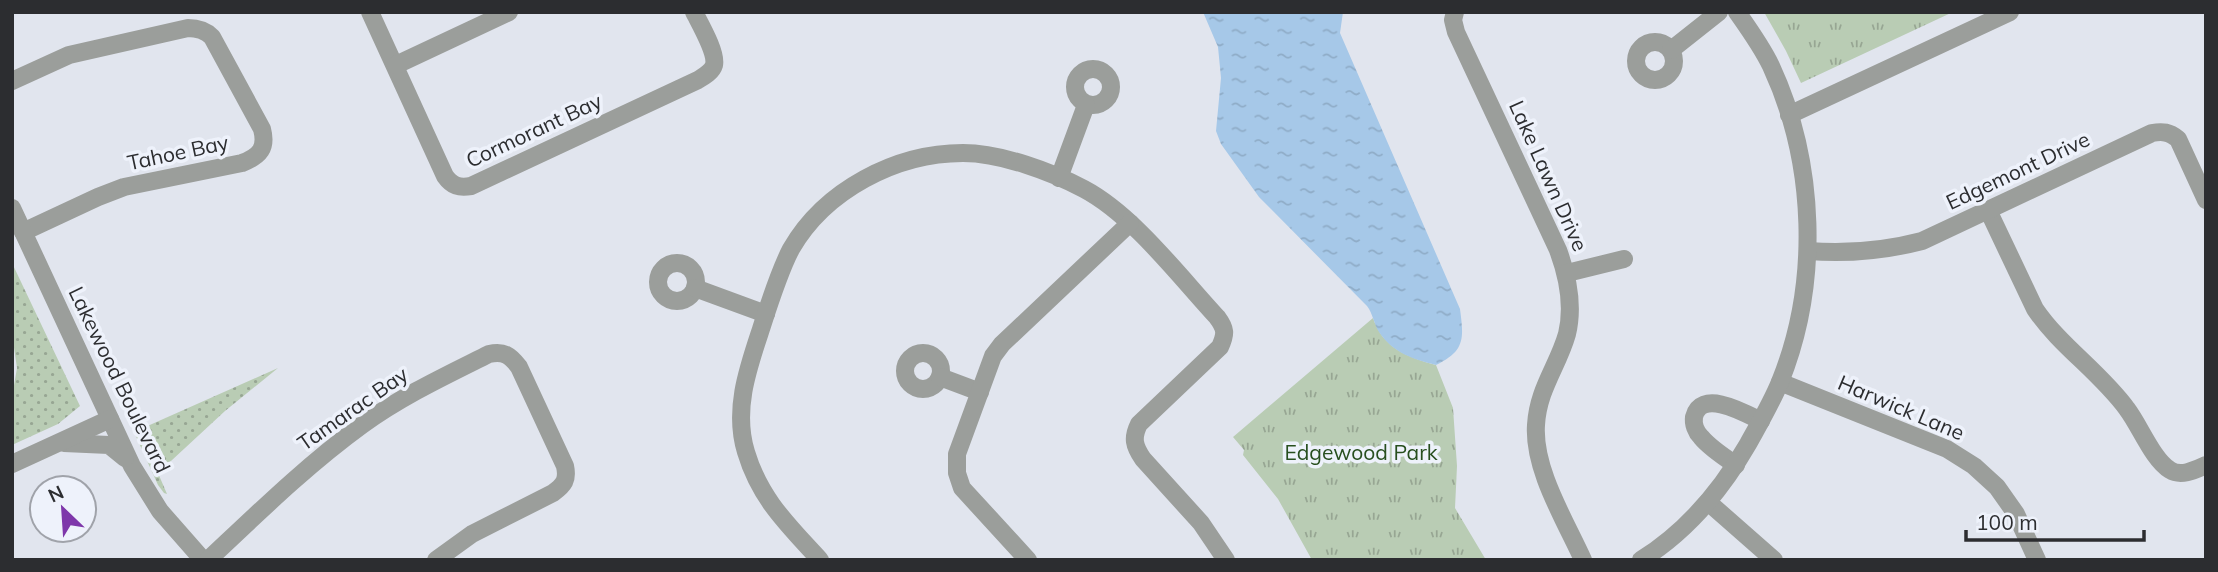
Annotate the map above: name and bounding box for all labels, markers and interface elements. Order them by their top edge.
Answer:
street label: Cormorant Bay [462,87,606,173]
street label: Lake Lawn Drive [1504,96,1594,255]
street label: Edgemont Drive [1942,126,2093,215]
street label: Tahoe Bay [125,129,231,175]
street label: Lakewood Boulevard [63,282,176,477]
street label: Tamarac Bay [292,361,413,456]
street label: Harwick Lane [1834,369,1968,445]
park label: Edgewood Park [1284,439,1438,465]
north arrow [28,474,98,544]
text: N [44,480,67,508]
scale bar [1966,498,2144,542]
text: 100 m [1976,509,2038,535]

